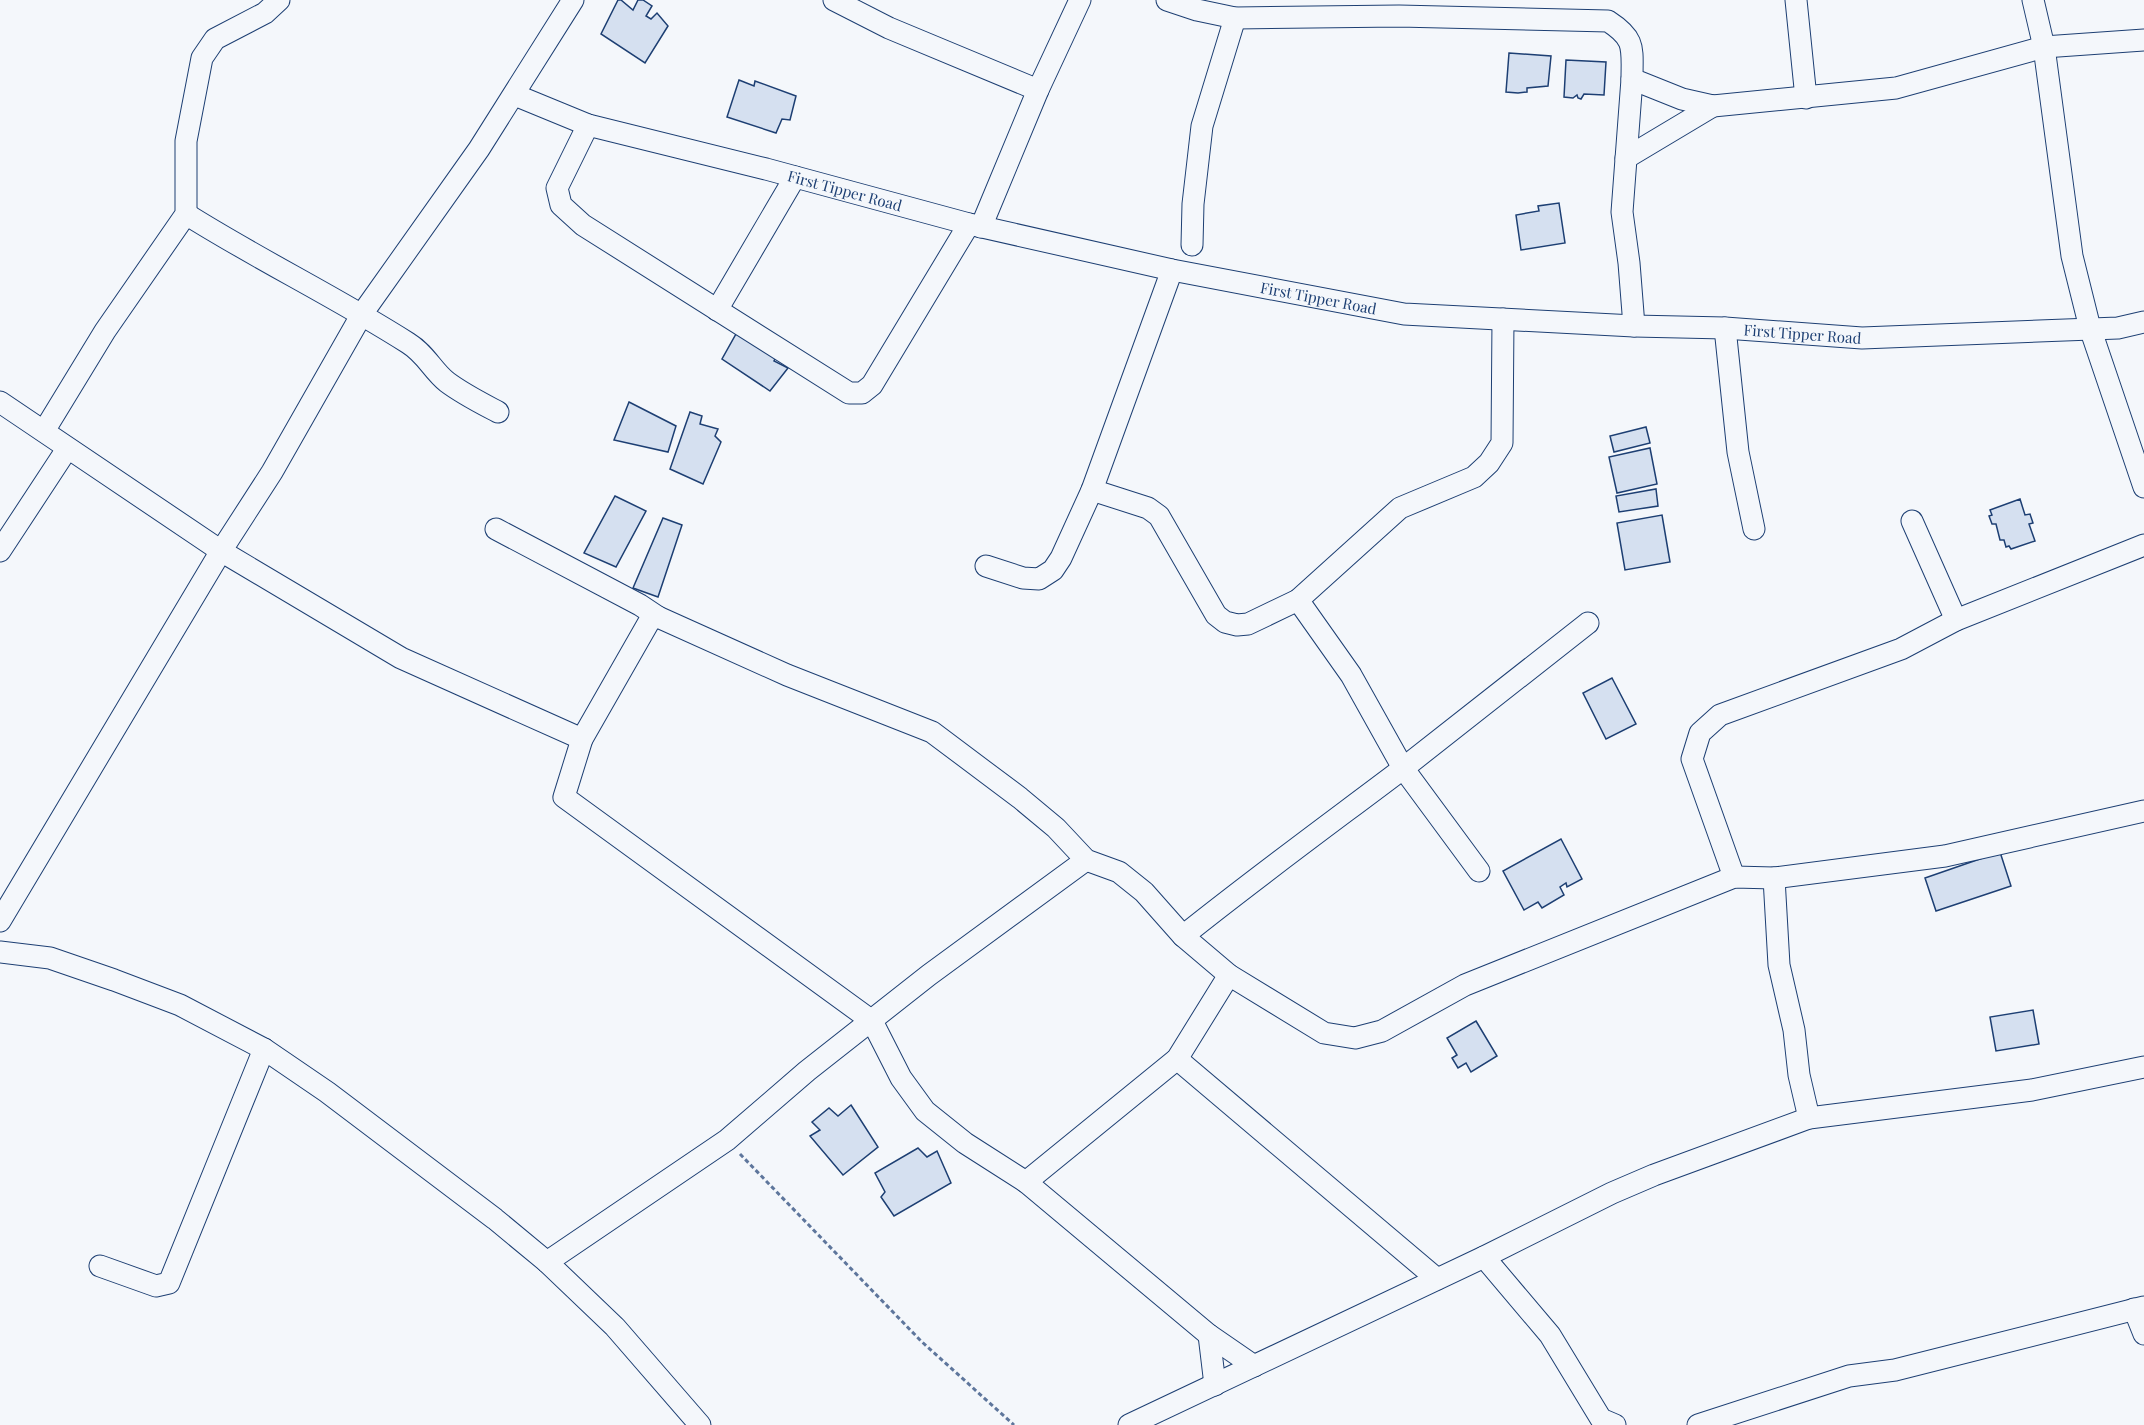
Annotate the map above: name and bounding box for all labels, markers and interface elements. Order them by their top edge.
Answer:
street label: First Tipper Road [785,165,905,216]
street label: First Tipper Road [1259,277,1379,319]
street label: First Tipper Road [1743,319,1862,348]

